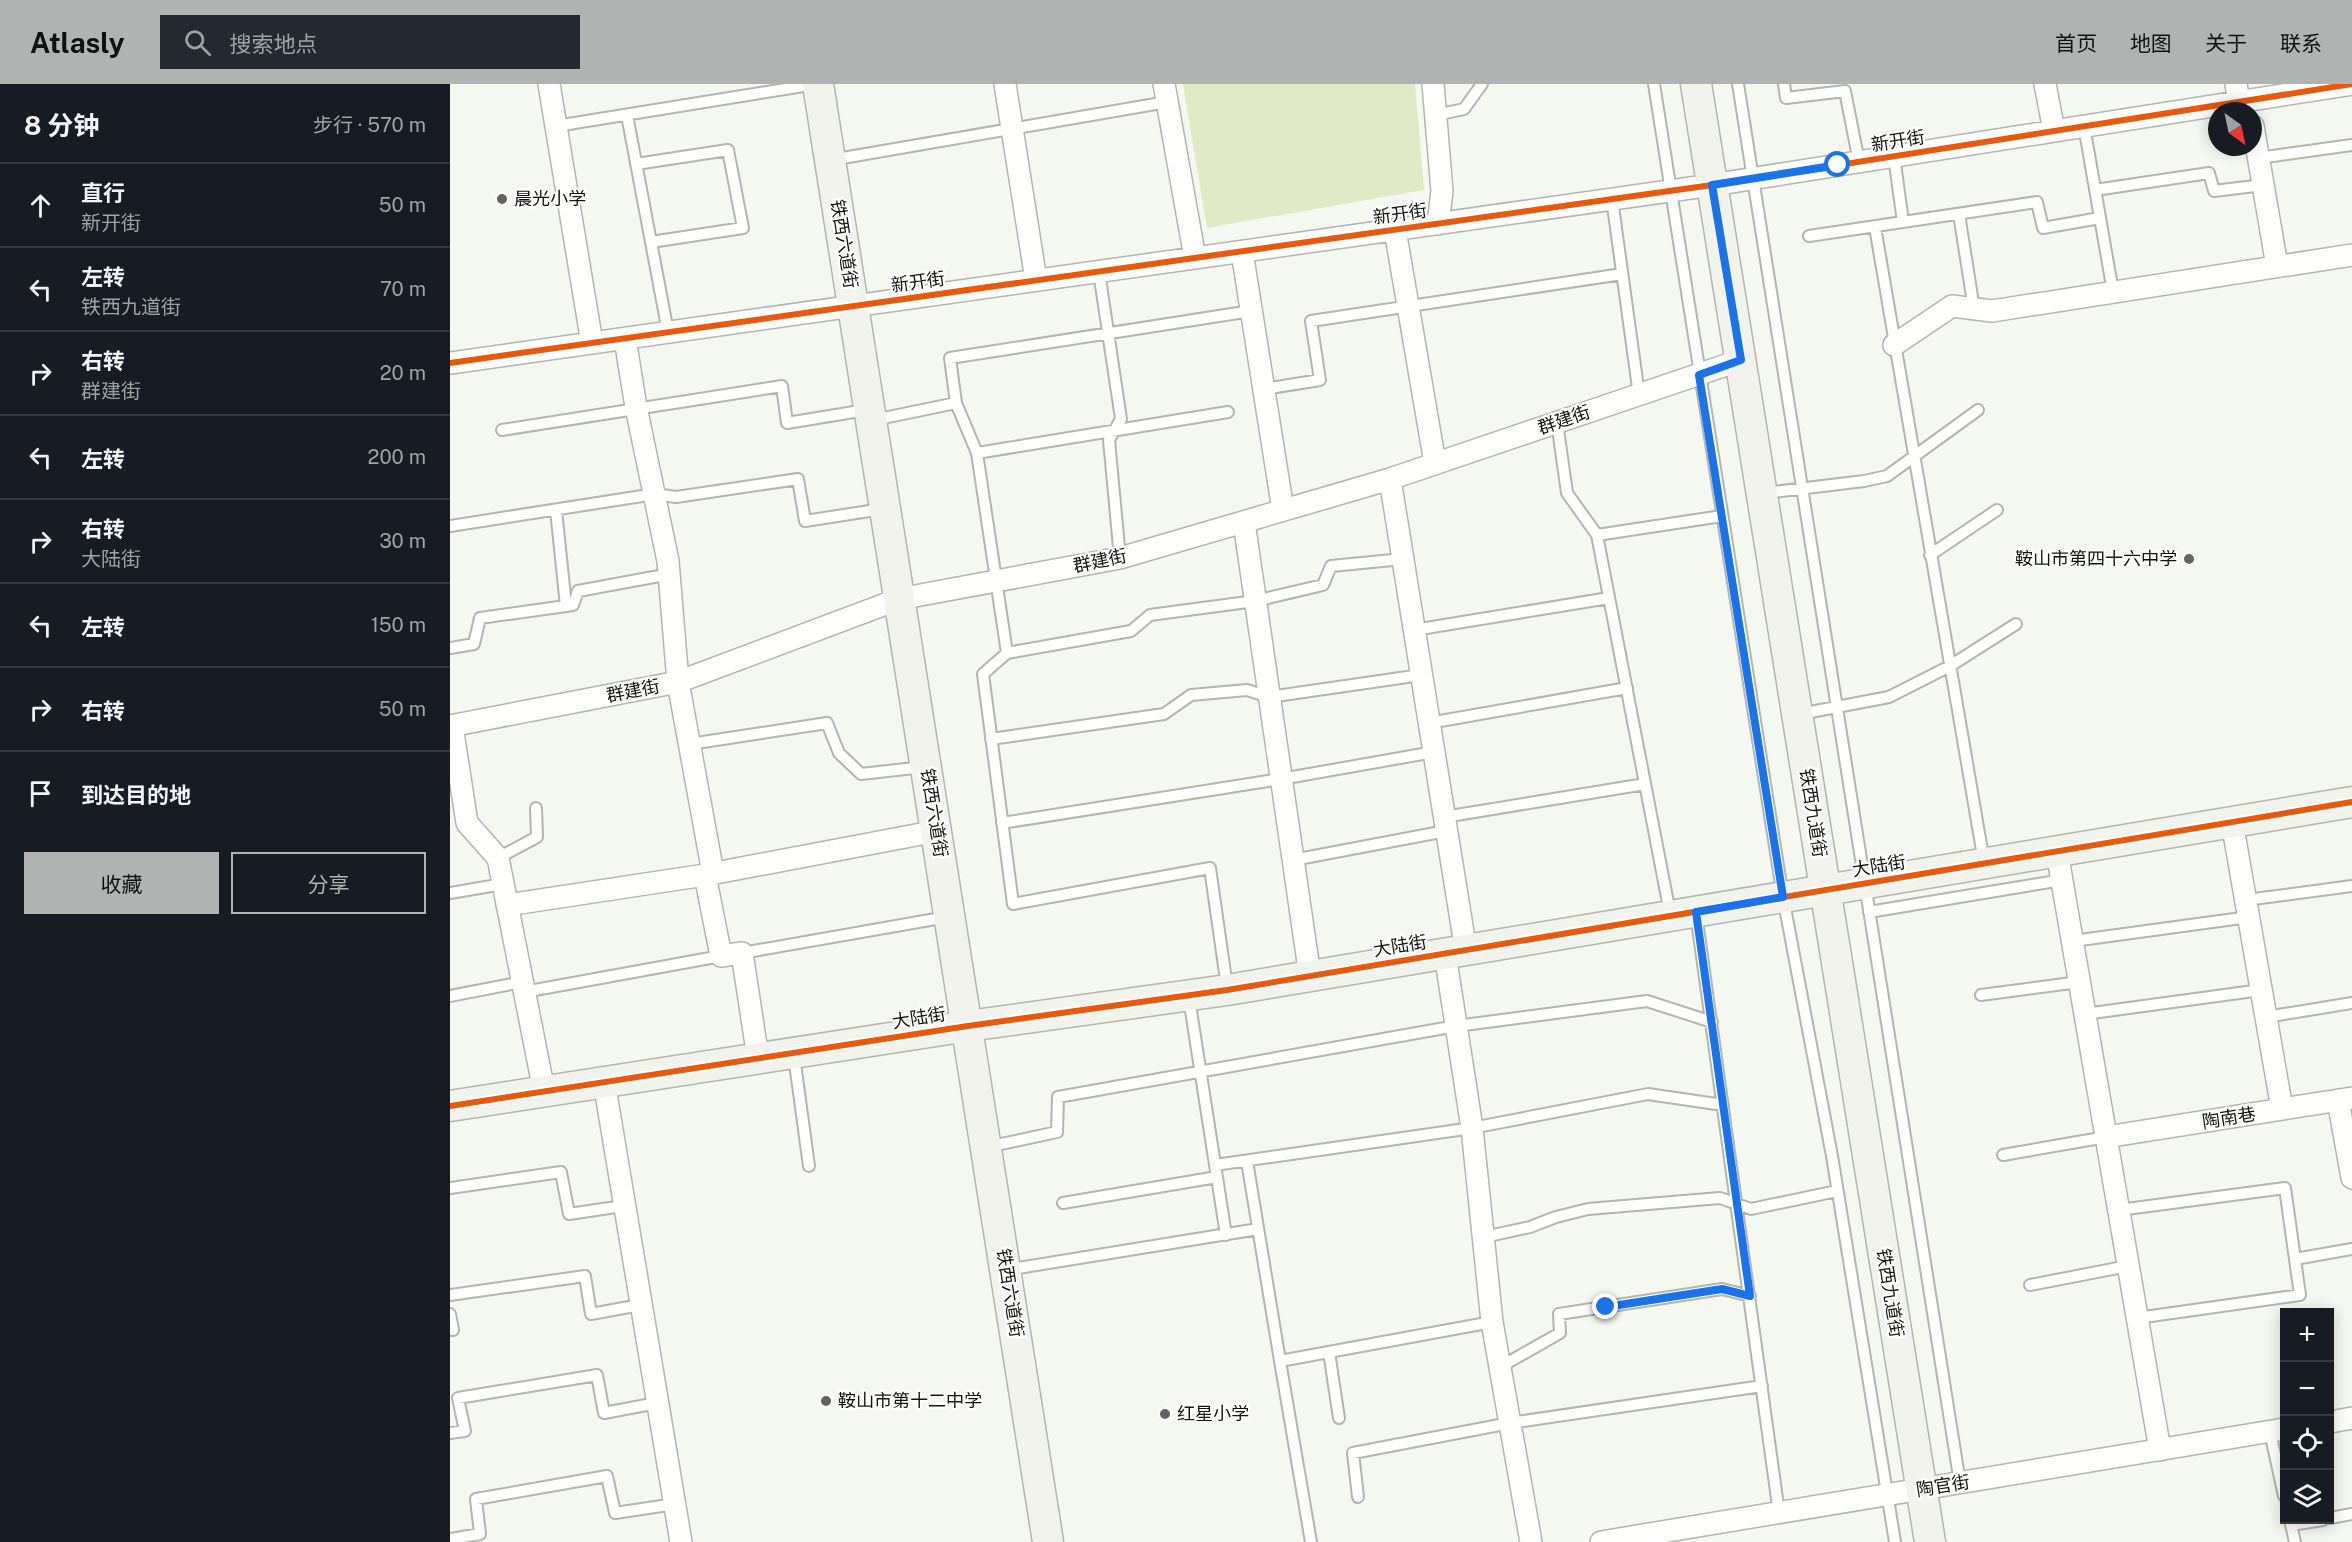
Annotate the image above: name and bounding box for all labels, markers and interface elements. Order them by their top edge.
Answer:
search box [160,15,580,69]
text: Atlasly [30,26,124,59]
icon: search [181,26,214,59]
text: 搜索地点 [229,31,317,57]
text: 首页 [2055,31,2097,56]
text: 地图 [2130,31,2172,56]
text: 关于 [2205,31,2247,56]
text: 联系 [2280,31,2322,56]
north arrow [2208,102,2262,156]
text: 8 分钟 [24,110,99,141]
text: 步行 · 570 m [313,113,426,137]
street label: 新开街 [1870,126,1926,155]
route start [1824,151,1850,177]
text: 直行 [81,180,125,206]
place label: 晨光小学 [514,188,586,209]
icon: ahead [24,189,57,222]
marker: 晨光小学 [495,192,509,206]
text: 50 m [379,193,426,217]
street label: 铁西六道街 [827,198,862,290]
street label: 新开街 [1372,199,1428,228]
text: 新开街 [81,211,141,235]
text: 左转 [81,264,125,290]
street label: 新开街 [890,267,946,296]
icon: left [24,273,57,306]
text: 70 m [380,277,426,301]
text: 铁西九道街 [81,295,181,319]
text: 右转 [81,348,125,374]
icon: right [24,357,57,390]
text: 20 m [380,361,426,385]
text: 群建街 [81,379,141,403]
street label: 群建街 [1535,401,1593,438]
icon: left [24,441,57,474]
text: 200 m [368,445,426,469]
text: 左转 [81,446,125,472]
text: 右转 [81,516,125,542]
icon: right [24,525,57,558]
text: 30 m [379,529,426,553]
street label: 群建街 [1071,545,1128,576]
text: 大陆街 [81,547,141,571]
place label: 鞍山市第四十六中学 [2015,548,2177,569]
marker: 鞍山市第四十六中学 [2182,552,2196,566]
icon: left [24,609,57,642]
text: 150 m [371,613,426,637]
text: 左转 [81,614,125,640]
street label: 群建街 [604,675,661,706]
icon: right [24,693,57,726]
text: 50 m [379,697,426,721]
text: 右转 [81,698,125,724]
street label: 铁西六道街 [917,767,952,859]
street label: 铁西九道街 [1796,767,1831,859]
icon: arrive [24,777,57,810]
text: 到达目的地 [81,782,191,808]
street label: 大陆街 [1851,851,1907,880]
button: 收藏 [24,852,219,914]
button: 分享 [231,852,426,914]
street label: 大陆街 [1372,931,1428,960]
street label: 大陆街 [891,1003,947,1032]
street label: 陶南巷 [2201,1103,2257,1132]
street label: 铁西六道街 [993,1247,1028,1339]
street label: 铁西九道街 [1873,1247,1908,1339]
route end [1592,1293,1618,1319]
map controls [2280,1308,2334,1524]
button: + [2280,1308,2334,1362]
button: − [2280,1362,2334,1416]
place label: 鞍山市第十二中学 [838,1390,982,1411]
marker: 鞍山市第十二中学 [819,1394,833,1408]
place label: 红星小学 [1177,1403,1249,1424]
marker: 红星小学 [1158,1407,1172,1421]
button: locate [2280,1416,2334,1470]
button: layers [2280,1470,2334,1524]
street label: 陶官街 [1915,1471,1971,1500]

